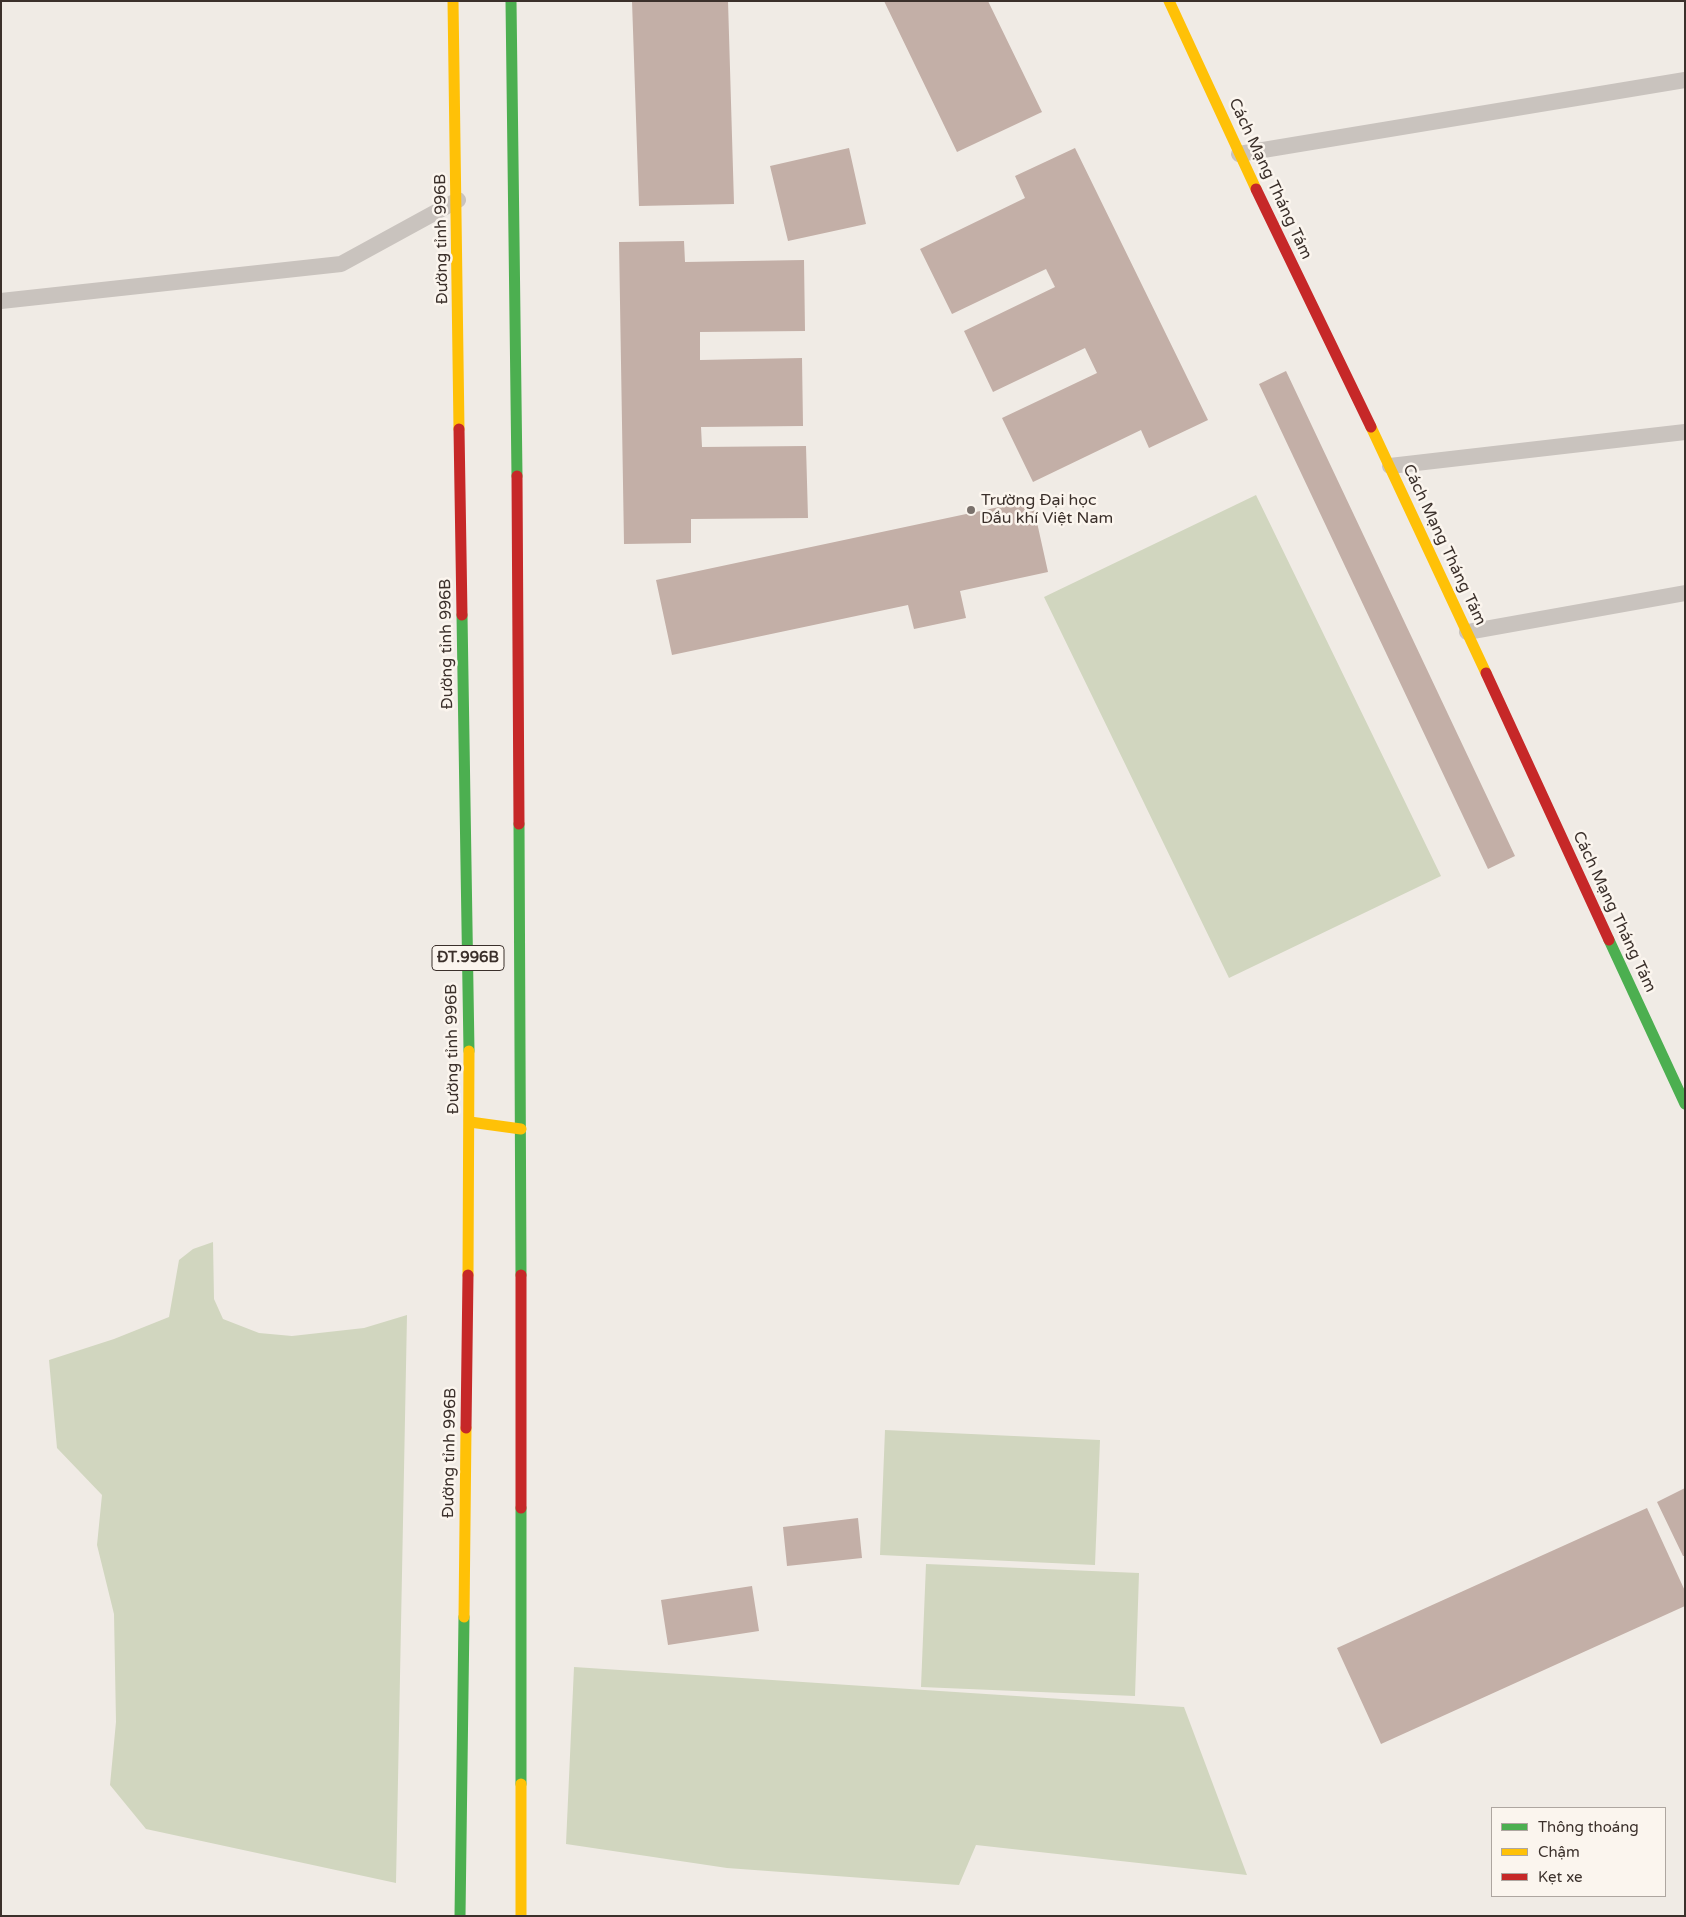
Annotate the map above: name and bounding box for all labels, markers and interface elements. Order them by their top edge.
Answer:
street label: Cách Mạng Tháng Tám [1224,95,1316,263]
street label: Đường tỉnh 996B [431,174,453,304]
street label: Cách Mạng Tháng Tám [1398,461,1490,629]
place label: Trường Đại học Dầu khí Việt Nam [981,491,1113,529]
marker: Trường Đại học Dầu khí Việt Nam [965,504,977,516]
street label: Đường tỉnh 996B [436,579,458,709]
street label: Cách Mạng Tháng Tám [1568,828,1660,996]
road number: ĐT.996B [432,946,504,970]
street label: Đường tỉnh 996B [442,984,464,1114]
street label: Đường tỉnh 996B [439,1388,461,1518]
legend [1491,1807,1666,1897]
text: Thông thoáng [1538,1818,1639,1836]
text: Chậm [1538,1843,1580,1861]
text: Kẹt xe [1538,1868,1583,1886]

